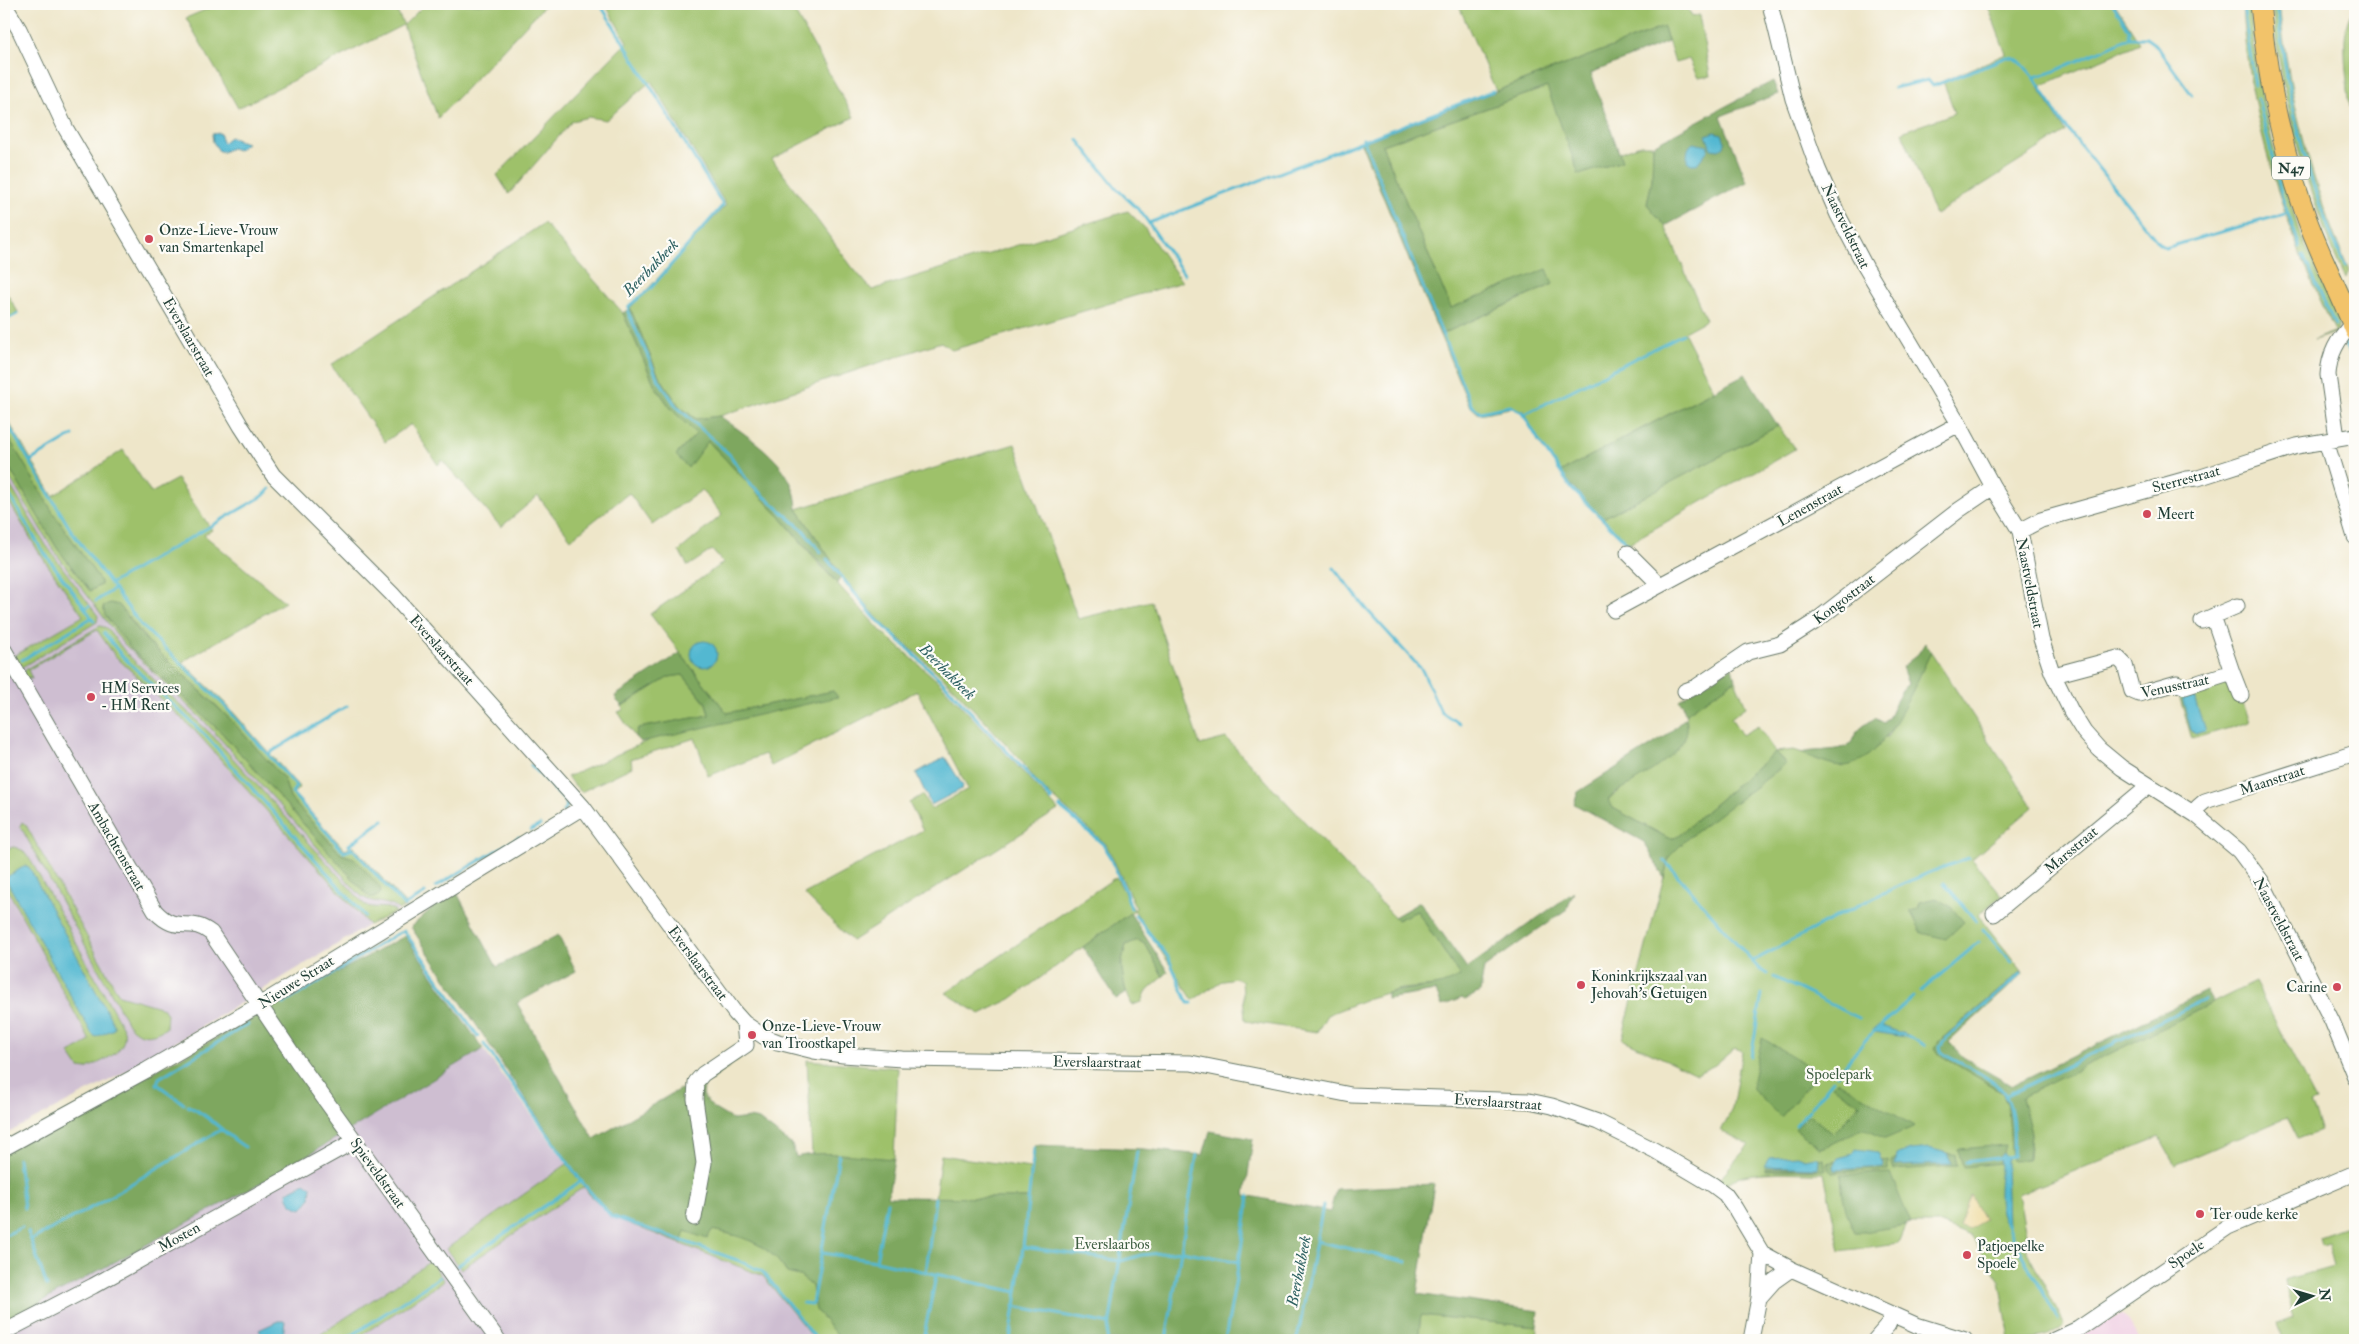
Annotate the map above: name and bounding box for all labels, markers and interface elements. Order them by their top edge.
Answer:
road number: N47 [2272,156,2310,180]
street label: Naastveldstraat [1817,181,1874,272]
place label: Onze-Lieve-Vrouw van Smartenkapel [158,221,279,258]
marker: Onze-Lieve-Vrouw van Smartenkapel [143,233,155,245]
water label: Beerbakbeek [618,235,683,301]
street label: Everslaarstraat [158,294,219,380]
street label: Sterrestraat [2150,461,2222,498]
street label: Lenenstraat [1774,480,1846,531]
place label: Meert [2157,505,2194,524]
marker: Meert [2141,508,2153,520]
street label: Naastveldstraat [2011,536,2048,630]
street label: Kongostraat [1810,570,1879,629]
street label: Everslaarstraat [405,611,478,690]
water label: Beerbakbeek [914,639,980,704]
street label: Venusstraat [2139,670,2211,703]
place label: HM Services - HM Rent [101,679,179,715]
marker: HM Services - HM Rent [85,691,97,703]
street label: Maanstraat [2237,761,2307,800]
street label: Ambachtenstraat [83,797,150,894]
street label: Marsstraat [2041,822,2102,878]
street label: Naastveldstraat [2249,874,2309,964]
street label: Everslaarstraat [663,922,732,1004]
street label: Nieuwe Straat [255,952,338,1013]
place label: Koninkrijkszaal van Jehovah's Getuigen [1590,967,1707,1004]
place label: Carine [2286,978,2327,997]
marker: Koninkrijkszaal van Jehovah's Getuigen [1575,979,1587,991]
marker: Carine [2331,981,2343,993]
place label: Onze-Lieve-Vrouw van Troostkapel [761,1017,882,1054]
marker: Onze-Lieve-Vrouw van Troostkapel [746,1029,758,1041]
street label: Everslaarstraat [1053,1052,1141,1073]
park label: Spoelepark [1806,1065,1872,1085]
street label: Everslaarstraat [1453,1090,1543,1115]
street label: Spieveldstraat [345,1134,410,1213]
place label: Ter oude kerke [2210,1205,2298,1224]
marker: Ter oude kerke [2194,1208,2206,1220]
street label: Mosten [155,1218,204,1257]
water label: Beerbakbeek [1282,1234,1316,1309]
park label: Everslaarbos [1074,1235,1150,1254]
street label: Spoele [2165,1235,2209,1274]
place label: Patjoepelke Spoele [1977,1237,2044,1274]
marker: Patjoepelke Spoele [1961,1249,1973,1261]
north arrow [2286,1272,2336,1322]
text: N [2315,1287,2334,1302]

